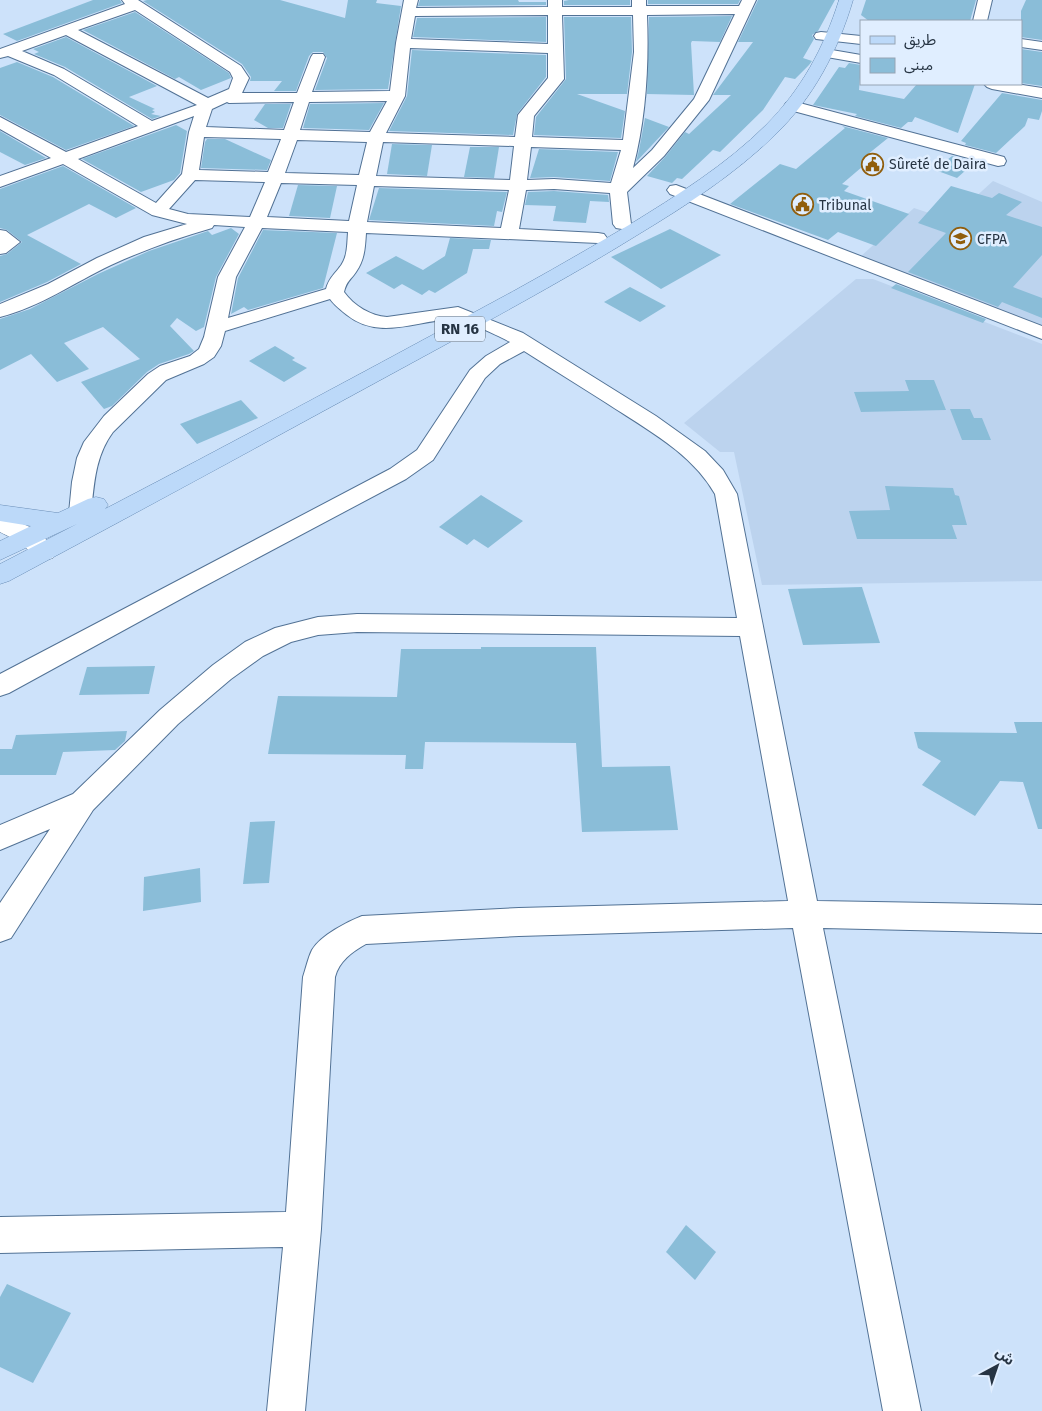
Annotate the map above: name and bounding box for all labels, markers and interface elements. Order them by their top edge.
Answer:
legend [860,20,1022,85]
text: طريق [904,31,936,50]
text: مبنى [904,56,933,74]
public building icon: Sûreté de Daira [861,152,885,176]
place label: Sûreté de Daira [889,156,986,173]
public building icon: Tribunal [791,193,815,217]
place label: Tribunal [819,197,871,214]
school or university icon: CFPA [949,227,973,251]
place label: CFPA [977,231,1007,248]
road number: RN 16 [435,316,485,342]
north arrow [972,1341,1022,1391]
text: ش [992,1344,1018,1369]

